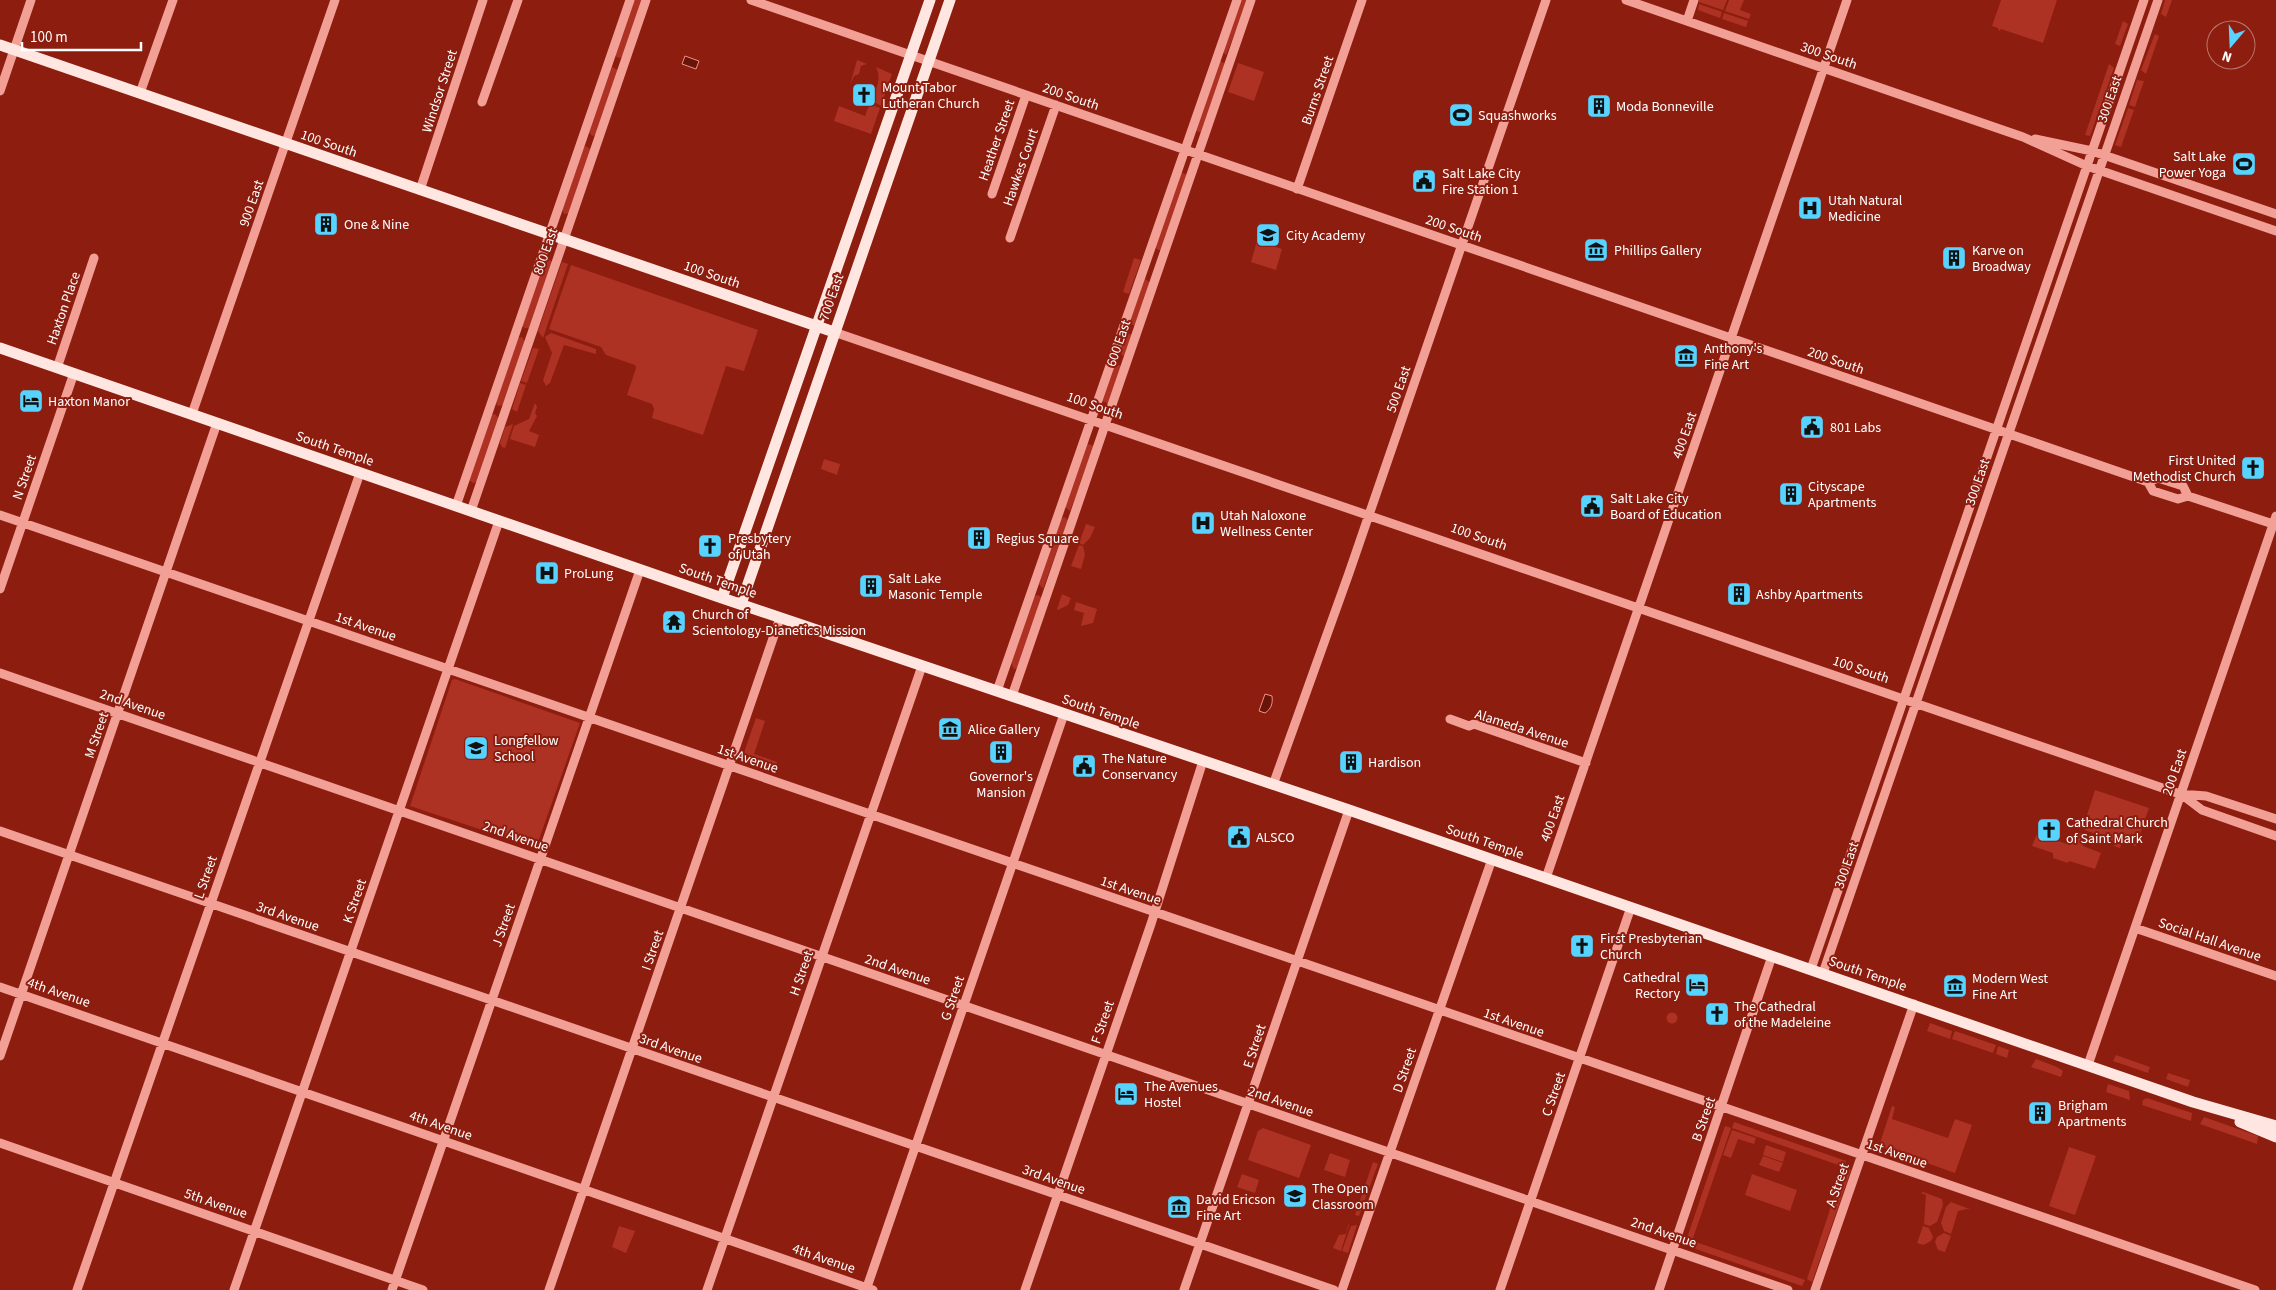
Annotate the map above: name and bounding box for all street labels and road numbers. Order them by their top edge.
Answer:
street label: 300 South [1798,37,1860,75]
street label: Windsor Street [417,47,463,135]
street label: Burns Street [1297,53,1339,128]
street label: 300 East [2093,73,2127,125]
street label: 200 South [1040,78,1102,116]
street label: Heather Street [974,97,1020,184]
street label: 100 South [298,125,360,163]
street label: Hawkes Court [998,125,1044,209]
street label: 900 East [235,177,269,229]
street label: 200 South [1423,210,1485,248]
street label: 800 East [529,225,563,277]
street label: 100 South [681,256,743,294]
street label: Haxton Place [42,269,86,348]
street label: 700 East [815,271,849,323]
street label: 600 East [1102,317,1136,369]
street label: 200 South [1805,342,1867,380]
street label: 500 East [1382,363,1416,415]
street label: 100 South [1064,387,1126,425]
street label: 400 East [1668,409,1702,461]
street label: South Temple [293,426,376,472]
street label: N Street [8,452,42,503]
street label: 300 East [1961,456,1995,508]
street label: 100 South [1448,518,1510,556]
street label: South Temple [676,558,759,604]
street label: 1st Avenue [333,607,399,647]
street label: 100 South [1830,651,1892,689]
street label: 2nd Avenue [97,684,168,726]
street label: South Temple [1059,689,1142,735]
street label: Alameda Avenue [1472,704,1571,754]
street label: M Street [80,709,114,761]
street label: 1st Avenue [715,739,781,779]
street label: 200 East [2158,746,2192,798]
street label: 400 East [1536,792,1570,844]
street label: 2nd Avenue [480,816,551,858]
street label: South Temple [1443,819,1526,865]
street label: 300 East [1830,839,1864,891]
street label: L Street [189,853,223,902]
street label: 1st Avenue [1098,871,1164,911]
street label: K Street [338,876,372,926]
street label: 3rd Avenue [253,897,322,937]
street label: J Street [487,901,521,950]
street label: Social Hall Avenue [2156,913,2264,967]
street label: I Street [637,927,669,973]
street label: H Street [785,948,819,999]
street label: 2nd Avenue [862,949,933,991]
street label: South Temple [1826,951,1909,997]
street label: 4th Avenue [25,973,93,1013]
street label: G Street [936,973,970,1024]
street label: F Street [1086,998,1120,1047]
street label: 1st Avenue [1481,1003,1547,1043]
street label: E Street [1238,1021,1272,1071]
street label: 3rd Avenue [636,1029,705,1069]
street label: D Street [1388,1045,1422,1096]
street label: C Street [1537,1069,1571,1119]
street label: 2nd Avenue [1245,1081,1316,1123]
street label: B Street [1687,1094,1721,1144]
street label: 4th Avenue [407,1106,475,1146]
street label: 1st Avenue [1864,1134,1930,1174]
street label: 3rd Avenue [1019,1160,1088,1200]
street label: A Street [1821,1160,1855,1210]
street label: 5th Avenue [182,1184,250,1224]
street label: 2nd Avenue [1628,1212,1699,1254]
street label: 4th Avenue [790,1239,858,1279]

